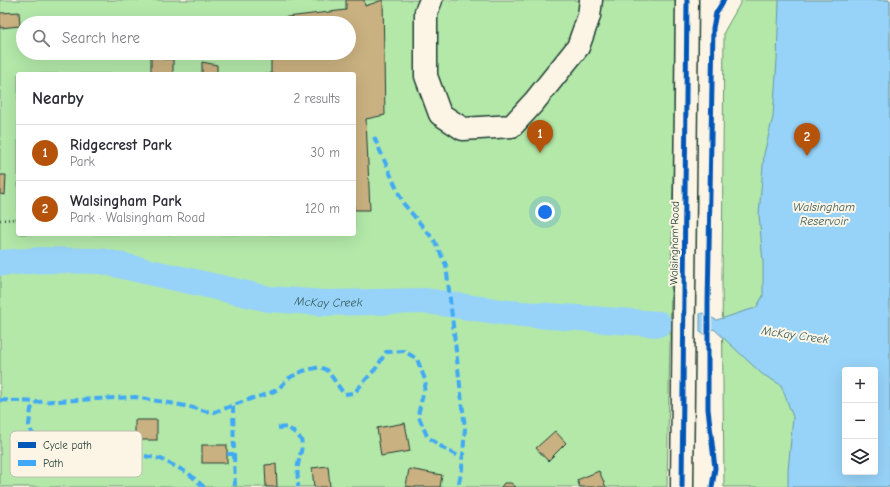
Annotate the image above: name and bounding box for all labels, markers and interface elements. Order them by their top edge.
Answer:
search box [16,16,356,60]
icon: search [30,27,52,49]
text: Search here [62,29,140,47]
text: Nearby [32,89,83,108]
text: 2 results [293,91,340,106]
pin: 1 [527,120,553,153]
pin: 2 [794,123,820,156]
text: Ridgecrest Park [70,136,172,154]
text: 1 [42,145,48,160]
text: 30 m [310,145,340,160]
text: Park [70,154,95,169]
text: Walsingham Park [70,192,182,210]
water label: Walsingham Reservoir [793,200,855,228]
text: 2 [42,201,48,216]
text: 120 m [305,201,340,216]
street label: Walsingham Road [667,201,682,285]
your location [535,202,555,222]
text: Park · Walsingham Road [70,210,205,225]
water label: McKay Creek [293,294,363,310]
water label: McKay Creek [759,323,830,347]
map controls [842,367,878,475]
button: + [842,367,878,403]
button: − [842,403,878,439]
legend [10,431,142,477]
text: Cycle path [43,439,92,452]
button: layers [842,439,878,475]
text: Path [43,457,64,470]

